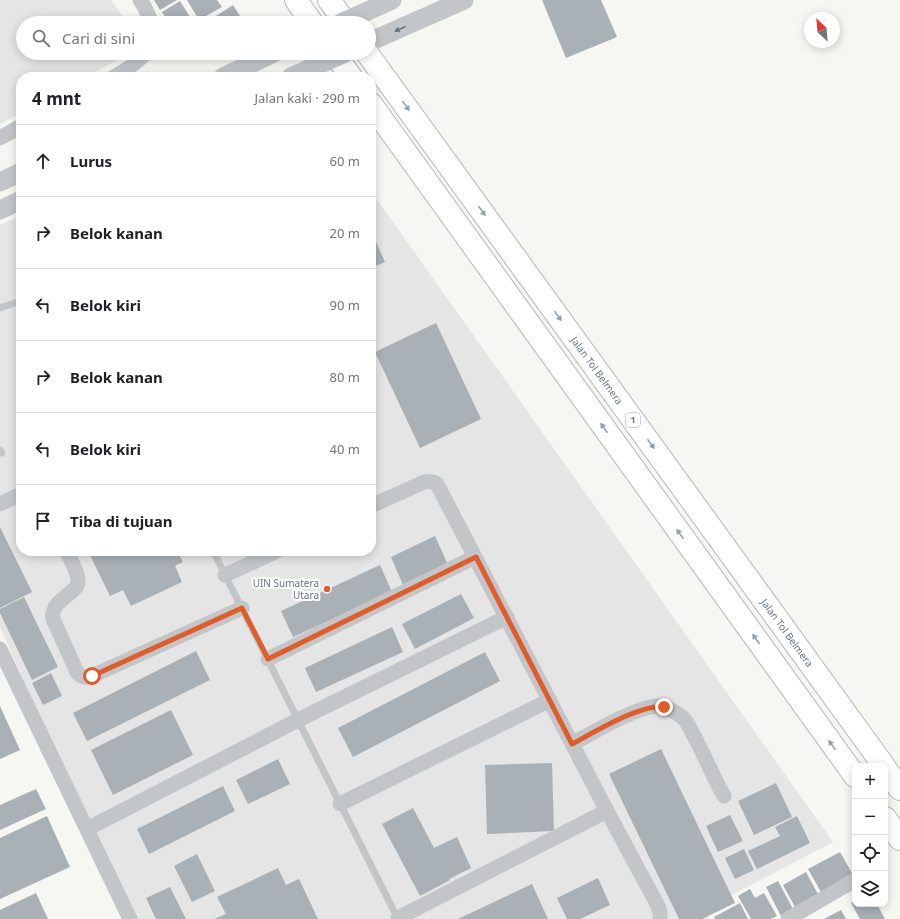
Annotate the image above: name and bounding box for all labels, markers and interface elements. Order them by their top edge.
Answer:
north arrow [804,12,840,48]
search box [16,16,376,60]
one-way arrow [394,25,406,32]
icon: search [30,27,52,49]
text: Cari di sini [62,28,135,48]
text: 4 mnt [32,87,81,110]
text: Jalan kaki · 290 m [254,89,360,107]
one-way arrow [401,101,409,111]
icon: ahead [32,150,54,172]
text: Lurus [70,151,112,171]
text: 60 m [330,152,360,170]
one-way arrow [478,206,486,217]
icon: right [32,222,54,244]
text: Belok kanan [70,223,163,243]
text: 20 m [330,224,360,242]
icon: left [32,294,54,316]
text: Belok kiri [70,295,141,315]
text: 90 m [330,296,360,314]
one-way arrow [554,311,562,322]
street label: Jalan Tol Belmera [567,333,626,407]
icon: right [32,366,54,388]
text: Belok kanan [70,367,163,387]
text: 80 m [330,368,360,386]
road number: 1 [626,413,640,427]
one-way arrow [600,423,608,434]
icon: left [32,438,54,460]
text: Belok kiri [70,439,141,459]
one-way arrow [647,439,655,450]
text: 40 m [330,440,360,458]
icon: arrive [32,510,54,532]
text: Tiba di tujuan [70,511,173,531]
one-way arrow [676,529,684,539]
place label: UIN Sumatera Utara [253,576,319,602]
marker: UIN Sumatera Utara [322,584,332,594]
street label: Jalan Tol Belmera [757,595,817,669]
one-way arrow [752,634,760,645]
route start [83,667,101,685]
route end [655,698,673,716]
one-way arrow [828,740,836,750]
map controls [852,763,888,907]
button: + [852,763,888,799]
button: − [852,799,888,835]
button: locate [852,835,888,871]
button: layers [852,871,888,907]

